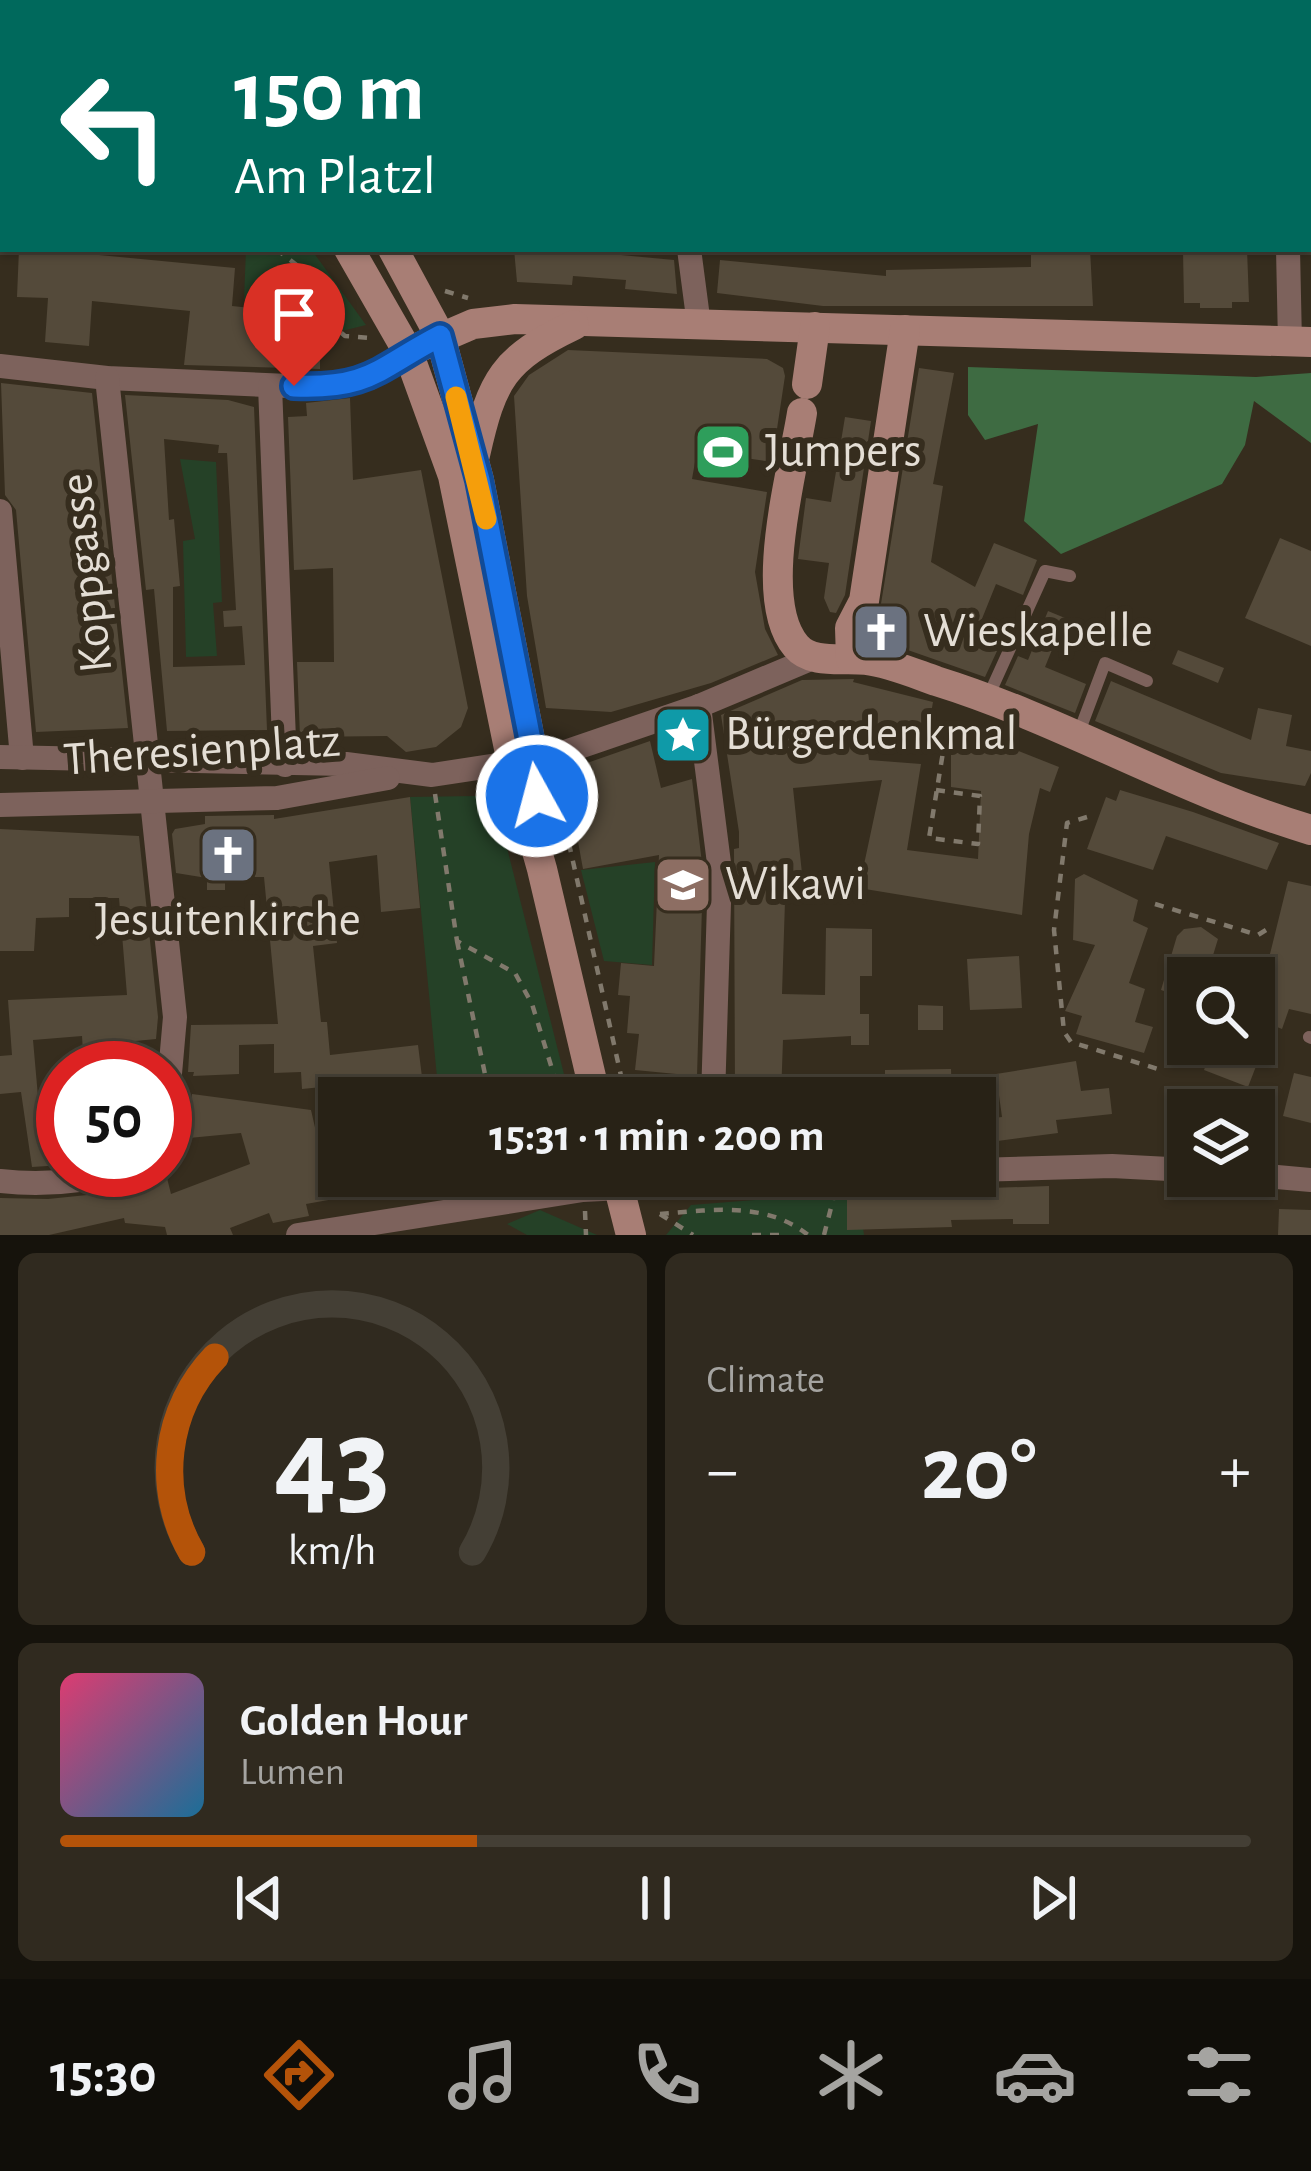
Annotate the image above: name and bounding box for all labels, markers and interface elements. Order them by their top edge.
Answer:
icon: left [36,48,192,204]
text: 150 m [234,52,425,136]
text: Am Platzl [234,150,436,204]
pin [243,263,345,386]
icon: arrive [261,281,327,347]
sports icon: Jumpers [692,421,754,483]
place label: Jumpers [765,428,922,476]
street label: Koppgasse [53,471,121,675]
church icon: Wieskapelle [850,601,912,663]
place label: Wieskapelle [923,608,1153,656]
place icon: Bürgerdenkmal [652,704,714,766]
place label: Bürgerdenkmal [725,711,1017,759]
street label: Theresienplatz [62,717,342,785]
position arrow [474,733,600,859]
church icon: Jesuitenkirche [197,824,259,886]
school or university icon: Wikawi [652,854,714,916]
place label: Wikawi [725,861,866,909]
place label: Jesuitenkirche [95,897,361,945]
map controls [1167,957,1275,1197]
button: search [1167,957,1275,1065]
speed limit sign: 50 [36,1041,192,1197]
button: layers [1167,1089,1275,1197]
text: 15:31 · 1 min · 200 m [489,1114,825,1159]
text: Climate [707,1361,825,1400]
text: 43 [274,1401,391,1526]
text: 20° [921,1426,1037,1516]
text: − [707,1438,738,1504]
text: + [1219,1438,1251,1504]
text: km/h [288,1530,376,1573]
text: Golden Hour [240,1699,467,1744]
text: Lumen [240,1753,345,1792]
icon: previous [226,1865,292,1931]
icon: pause [623,1865,689,1931]
icon: next [1020,1865,1086,1931]
icon: directions [257,2033,341,2117]
icon: music [441,2033,525,2117]
icon: phone [625,2033,709,2117]
icon: climate [809,2033,893,2117]
icon: car [993,2033,1077,2117]
icon: filters [1177,2033,1261,2117]
text: 15:30 [50,2048,157,2102]

